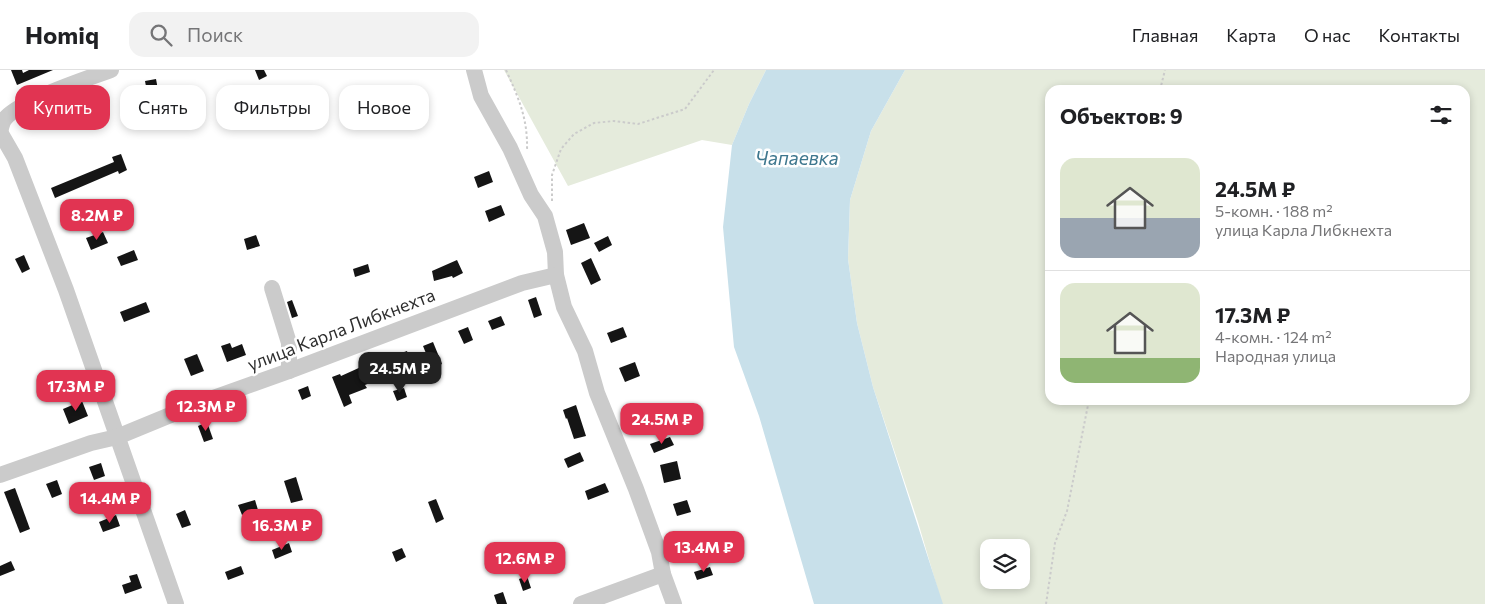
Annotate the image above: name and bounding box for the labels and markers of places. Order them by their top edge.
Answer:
pin: 8.2M ₽ [56,198,138,241]
pin: 24.5M ₽ [354,352,446,394]
pin: 17.3M ₽ [30,370,122,412]
pin: 12.3M ₽ [160,390,252,432]
pin: 24.5M ₽ [616,402,708,445]
pin: 14.4M ₽ [64,482,156,524]
pin: 16.3M ₽ [236,508,328,551]
pin: 13.4M ₽ [658,530,750,573]
pin: 12.6M ₽ [479,542,571,584]

